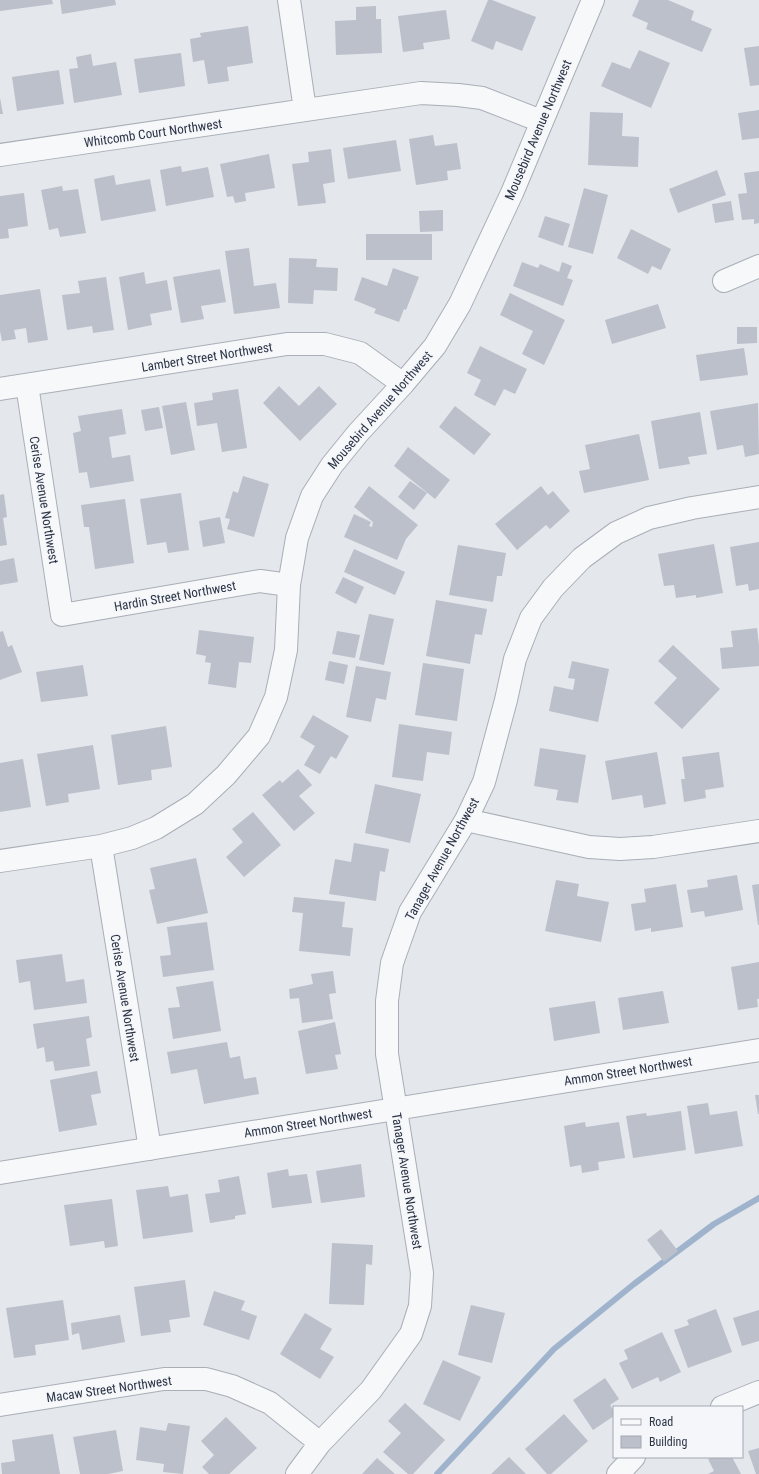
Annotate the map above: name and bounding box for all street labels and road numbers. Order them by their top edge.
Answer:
street label: Mousebird Avenue Northwest [502,57,574,202]
street label: Whitcomb Court Northwest [83,116,223,150]
street label: Lambert Street Northwest [140,339,274,375]
street label: Mousebird Avenue Northwest [325,348,435,472]
street label: Cerise Avenue Northwest [26,435,62,565]
street label: Hardin Street Northwest [113,578,237,614]
street label: Tanager Avenue Northwest [402,795,482,923]
street label: Cerise Avenue Northwest [107,933,143,1063]
street label: Ammon Street Northwest [563,1053,693,1089]
street label: Ammon Street Northwest [243,1105,373,1141]
street label: Tanager Avenue Northwest [389,1112,425,1250]
street label: Macaw Street Northwest [45,1373,173,1405]

